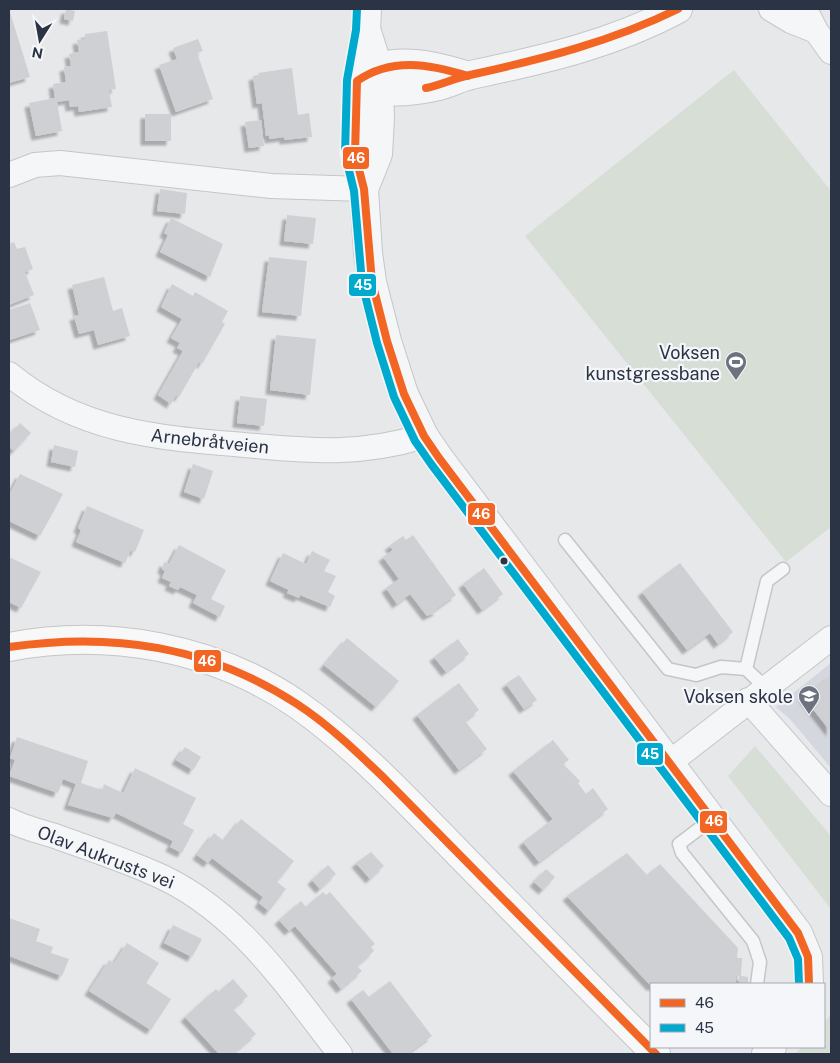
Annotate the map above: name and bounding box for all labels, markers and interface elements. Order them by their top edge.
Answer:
north arrow [15,15,65,65]
text: N [31,44,44,62]
line badge: 46 [342,146,370,170]
text: 46 [347,150,365,166]
line badge: 45 [348,273,377,297]
text: 45 [354,277,372,293]
place label: Voksen kunstgressbane [586,342,720,384]
sports icon: Voksen kunstgressbane [724,350,748,381]
street label: Arnebråtveien [150,424,270,458]
line badge: 46 [467,502,496,526]
text: 46 [472,506,490,522]
unlabelled marker [499,556,509,566]
line badge: 46 [193,649,222,673]
text: 46 [198,653,216,669]
school or university icon: Voksen skole [797,684,821,715]
place label: Voksen skole [683,686,793,707]
line badge: 45 [636,742,664,766]
text: 45 [641,746,659,762]
line badge: 46 [699,810,728,834]
text: 46 [705,813,723,829]
street label: Olav Aukrusts vei [35,821,177,893]
legend [650,983,825,1048]
text: 46 [695,994,714,1011]
text: 45 [695,1019,714,1036]

